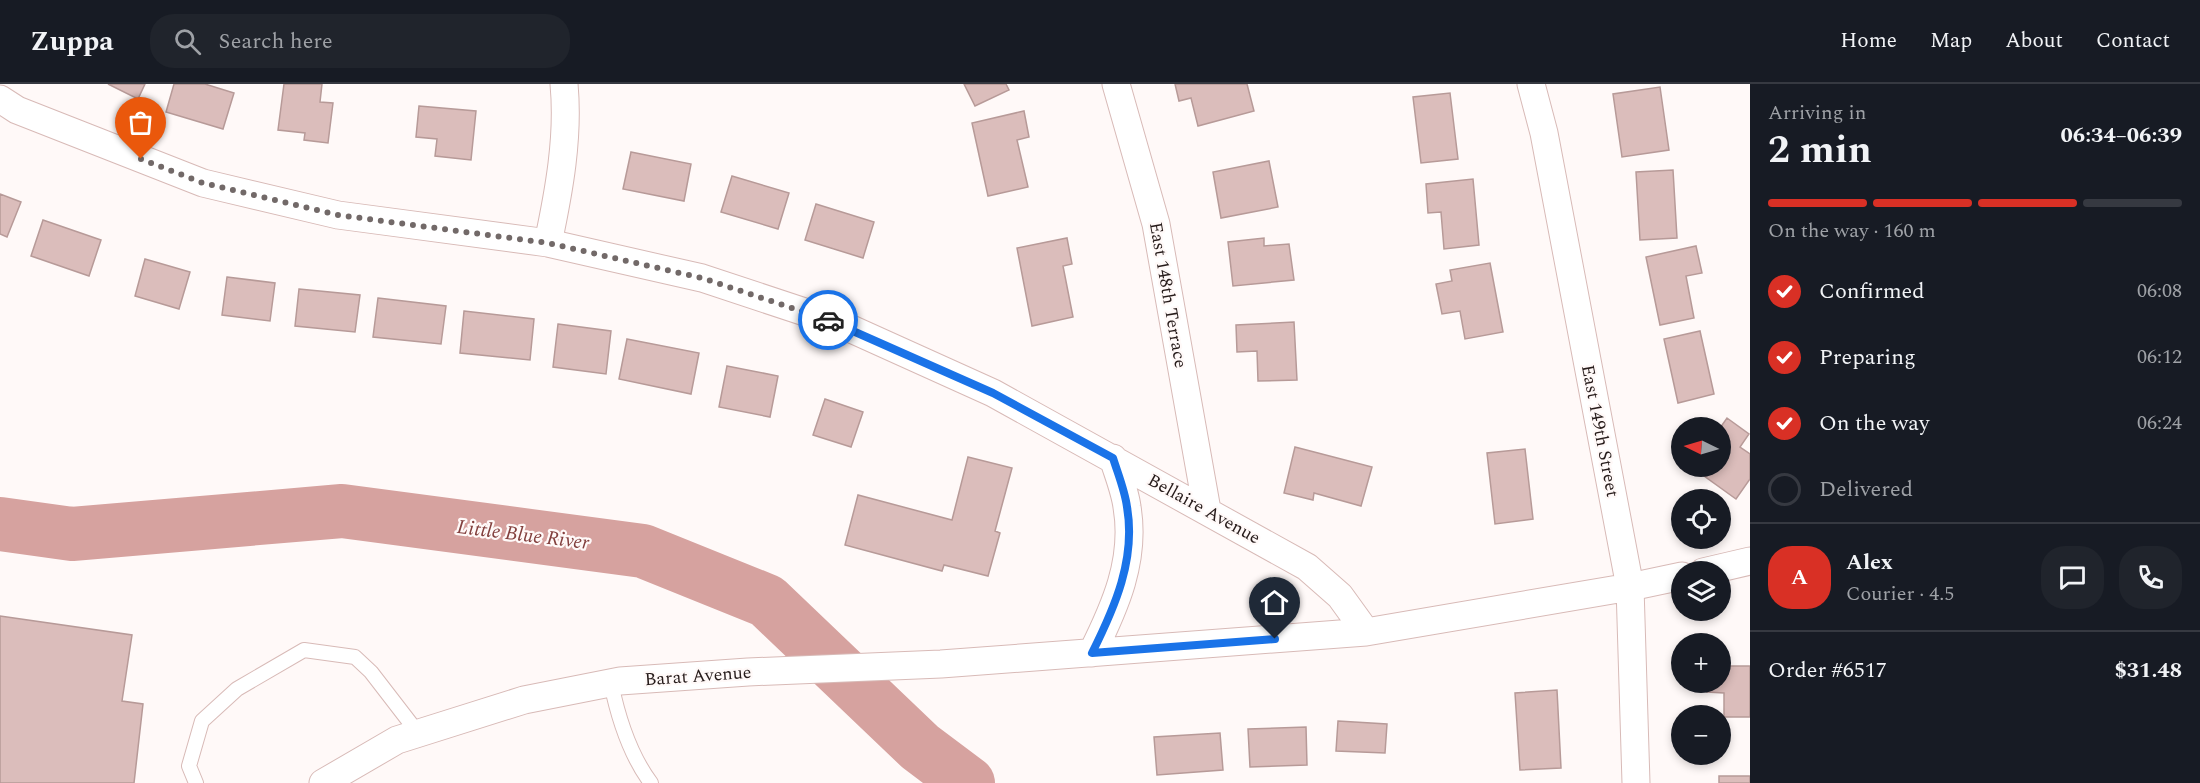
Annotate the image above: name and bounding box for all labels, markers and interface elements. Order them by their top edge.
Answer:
search box [150,14,570,68]
text: Zuppa [30,20,114,63]
icon: search [171,25,204,58]
text: Search here [219,25,333,58]
text: Home [1840,25,1897,57]
text: Map [1930,25,1972,57]
text: About [2005,25,2063,57]
text: Contact [2096,25,2170,57]
pin [115,97,166,159]
text: Arriving in [1768,98,1866,128]
icon: bag [124,106,157,139]
text: 06:34–06:39 [2060,119,2182,152]
text: 2 min [1768,121,1872,180]
text: On the way · 160 m [1768,216,1936,246]
street label: East 148th Terrace [1142,220,1194,370]
icon: check [1768,275,1801,308]
text: Confirmed [1819,275,1925,308]
text: 06:08 [2137,276,2182,306]
courier [798,290,858,350]
icon: car [812,304,845,337]
icon: check [1768,341,1801,374]
text: Preparing [1819,341,1916,374]
text: 06:12 [2137,342,2182,372]
street label: East 149th Street [1574,362,1626,500]
icon: check [1768,407,1801,440]
text: On the way [1819,407,1930,440]
text: 06:24 [2137,408,2182,438]
north arrow [1671,417,1731,477]
map controls [1671,417,1731,765]
street label: Bellaire Avenue [1143,467,1265,551]
text: Delivered [1819,473,1913,506]
button: locate [1671,489,1731,549]
water label: Little Blue River [455,512,592,558]
text: Alex [1846,546,1893,579]
button: chat [2041,546,2104,609]
button: phone [2119,546,2182,609]
button: layers [1671,561,1731,621]
text: A [1791,561,1808,594]
pin [1249,577,1300,639]
text: Courier · 4.5 [1846,579,1954,609]
icon: home [1258,586,1291,619]
button: + [1671,633,1731,693]
text: Order #6517 [1768,654,1887,687]
text: $31.48 [2114,654,2182,687]
street label: Barat Avenue [644,659,752,693]
button: − [1671,705,1731,765]

